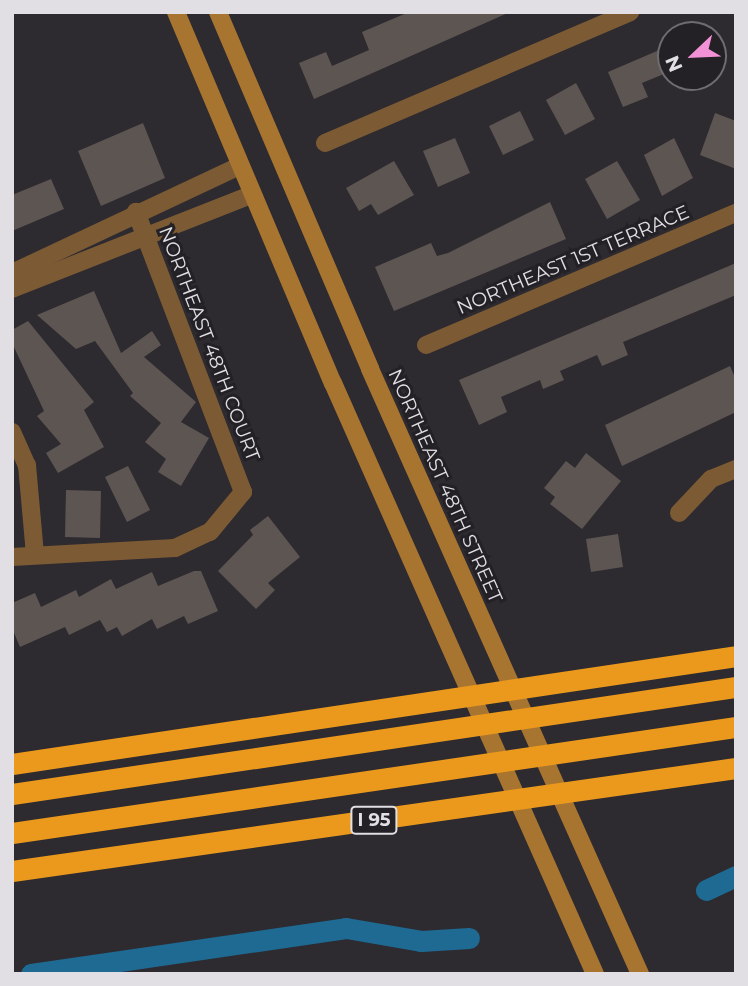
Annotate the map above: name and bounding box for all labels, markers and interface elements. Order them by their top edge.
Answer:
north arrow [657,21,727,91]
text: N [660,52,688,75]
street label: NORTHEAST 1ST TERRACE [454,201,692,319]
street label: NORTHEAST 48TH COURT [154,224,264,464]
street label: NORTHEAST 48TH STREET [383,366,507,606]
road number: I 95 [350,806,398,834]

